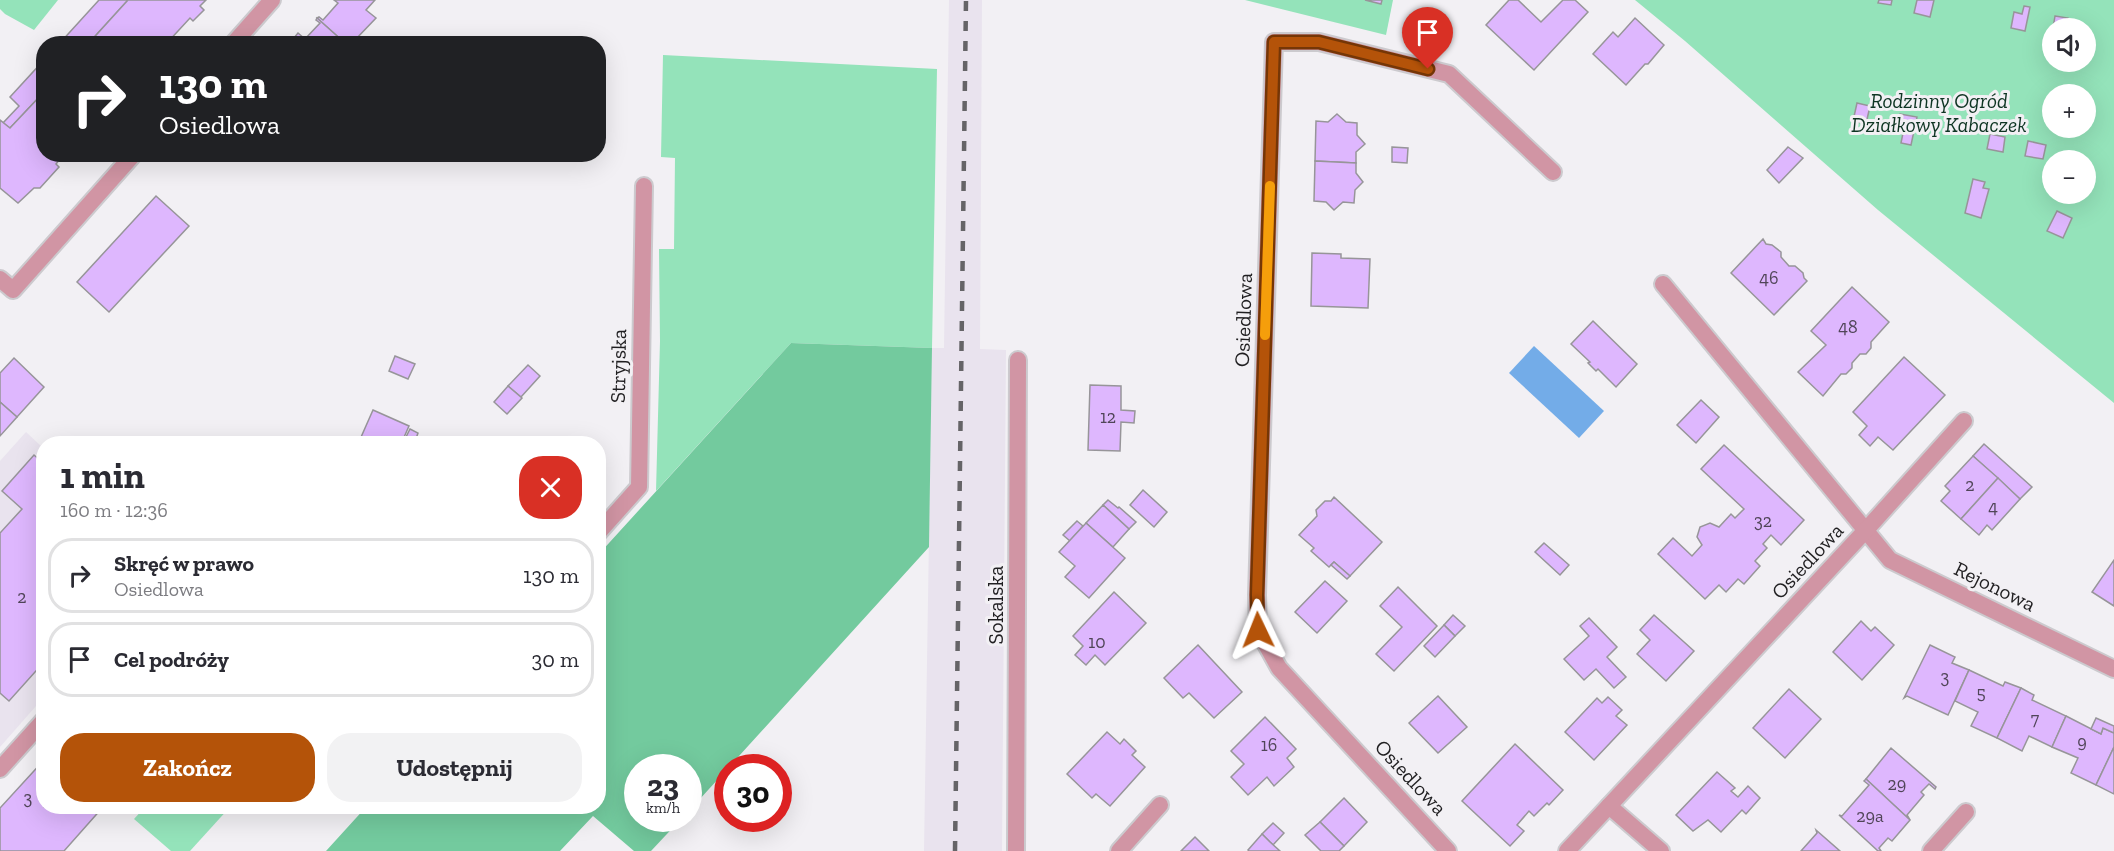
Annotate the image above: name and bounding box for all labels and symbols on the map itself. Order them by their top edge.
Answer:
pin [1402,7,1453,69]
park label: Rodzinny Ogród Działkowy Kabaczek [1851,88,2027,137]
house number: 46 [1759,267,1779,289]
street label: Osiedlowa [1229,273,1257,367]
house number: 48 [1838,316,1858,338]
street label: Stryjska [605,329,632,403]
house number: 12 [1100,406,1116,428]
house number: 2 [1965,474,1975,496]
house number: 4 [1988,496,1998,518]
house number: 32 [1754,510,1772,532]
street label: Osiedlowa [1766,518,1848,604]
street label: Rejonowa [1950,556,2040,617]
street label: Sokalska [983,566,1008,644]
house number: 2 [17,586,27,608]
position arrow [1226,598,1290,662]
house number: 10 [1088,631,1106,653]
house number: 3 [1941,666,1950,688]
house number: 5 [1976,682,1986,704]
house number: 7 [2031,708,2040,730]
house number: 9 [2077,731,2087,753]
house number: 16 [1261,734,1277,756]
street label: Osiedlowa [1370,734,1452,820]
speed limit sign: 30 [714,754,792,832]
house number: 29 [1888,773,1906,795]
house number: 3 [24,787,33,809]
house number: 29a [1856,805,1884,827]

